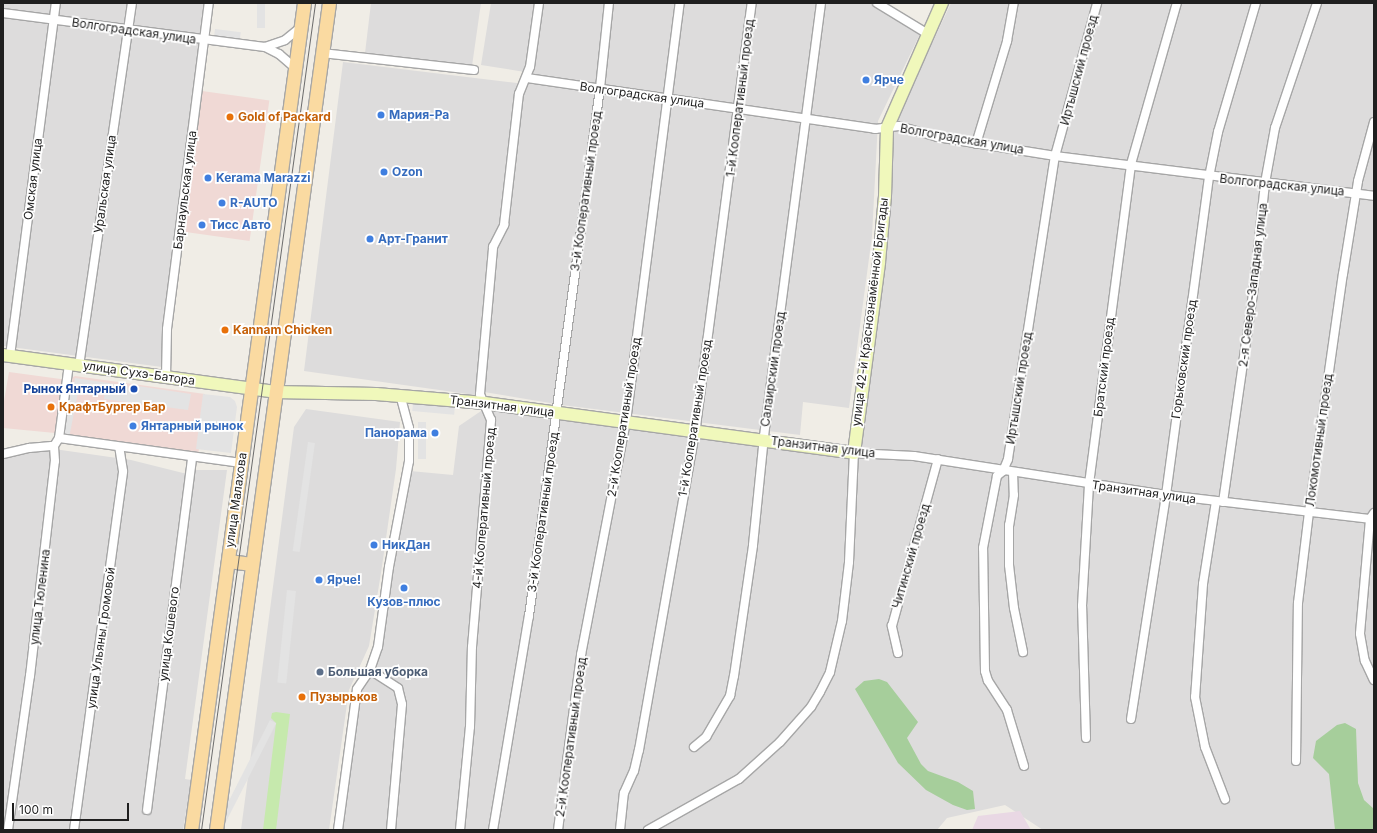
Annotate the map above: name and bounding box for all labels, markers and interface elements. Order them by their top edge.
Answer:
street label: Иртышский проезд [1057,13,1101,127]
street label: Волгоградская улица [71,15,197,47]
street label: 1-й Кооперативный проезд [723,18,757,178]
place label: Ярче [874,73,904,87]
marker: Ярче [861,75,871,85]
street label: Волгоградская улица [579,79,705,111]
place label: Мария-Ра [389,108,449,122]
place label: Gold of Packard [238,110,331,124]
marker: Мария-Ра [376,110,386,120]
street label: 3-й Кооперативный проезд [568,110,604,272]
marker: Gold of Packard [225,112,235,122]
street label: Волгоградская улица [899,121,1025,157]
street label: Барнаульская улица [171,130,199,250]
street label: Уральская улица [91,134,119,234]
street label: Омская улица [21,137,45,221]
place label: Ozon [392,165,423,179]
marker: Ozon [379,167,389,177]
place label: Kerama Marazzi [216,171,311,185]
street label: Волгоградская улица [1219,171,1345,199]
marker: Kerama Marazzi [203,173,213,183]
place label: R-AUTO [230,196,277,210]
street label: улица 42-й Краснознамённой Бригады [849,197,891,427]
marker: R-AUTO [217,198,227,208]
street label: 2-я Северо-Западная улица [1236,202,1270,368]
place label: Тисс Авто [210,218,271,232]
marker: Тисс Авто [197,220,207,230]
place label: Арт-Гранит [378,232,448,246]
marker: Арт-Гранит [365,234,375,244]
street label: Горьковский проезд [1168,298,1200,420]
street label: Салаирский проезд [758,310,788,428]
street label: Братский проезд [1091,316,1117,418]
place label: Kannam Chicken [233,323,332,337]
marker: Kannam Chicken [220,325,230,335]
street label: Иртышский проезд [1003,331,1035,445]
street label: 2-й Кооперативный проезд [604,336,644,498]
street label: 1-й Кооперативный проезд [675,338,715,498]
street label: улица Сухэ-Батора [82,358,196,388]
street label: Локомотивный проезд [1303,373,1335,507]
place label: Рынок Янтарный [23,382,126,396]
marker: Рынок Янтарный [129,384,139,394]
street label: Транзитная улица [449,392,555,420]
place label: КрафтБургер Бар [59,400,166,414]
marker: КрафтБургер Бар [46,402,56,412]
place label: Янтарный рынок [141,419,243,433]
marker: Янтарный рынок [128,421,138,431]
place label: Панорама [365,426,427,440]
street label: 4-й Кооперативный проезд [470,427,498,589]
marker: Панорама [430,428,440,438]
street label: 3-й Кооперативный проезд [525,431,561,593]
street label: Транзитная улица [770,433,876,461]
street label: улица Малахова [222,452,250,548]
street label: Транзитная улица [1091,478,1197,506]
street label: Читинский проезд [889,502,933,610]
place label: НикДан [382,538,430,552]
marker: НикДан [369,540,379,550]
street label: улица Тюленина [27,548,53,646]
street label: улица Ульяны Громовой [84,566,118,710]
place label: Ярче! [327,573,361,587]
marker: Ярче! [314,575,324,585]
marker: Кузов-плюс [399,583,409,593]
street label: улица Кошевого [156,586,182,682]
place label: Кузов-плюс [367,595,441,609]
street label: 2-й Кооперативный проезд [553,656,589,818]
place label: Большая уборка [328,665,428,679]
marker: Большая уборка [315,667,325,677]
place label: Пузырьков [310,690,378,704]
marker: Пузырьков [297,692,307,702]
scale bar [14,795,131,821]
text: 100 m [19,802,53,817]

